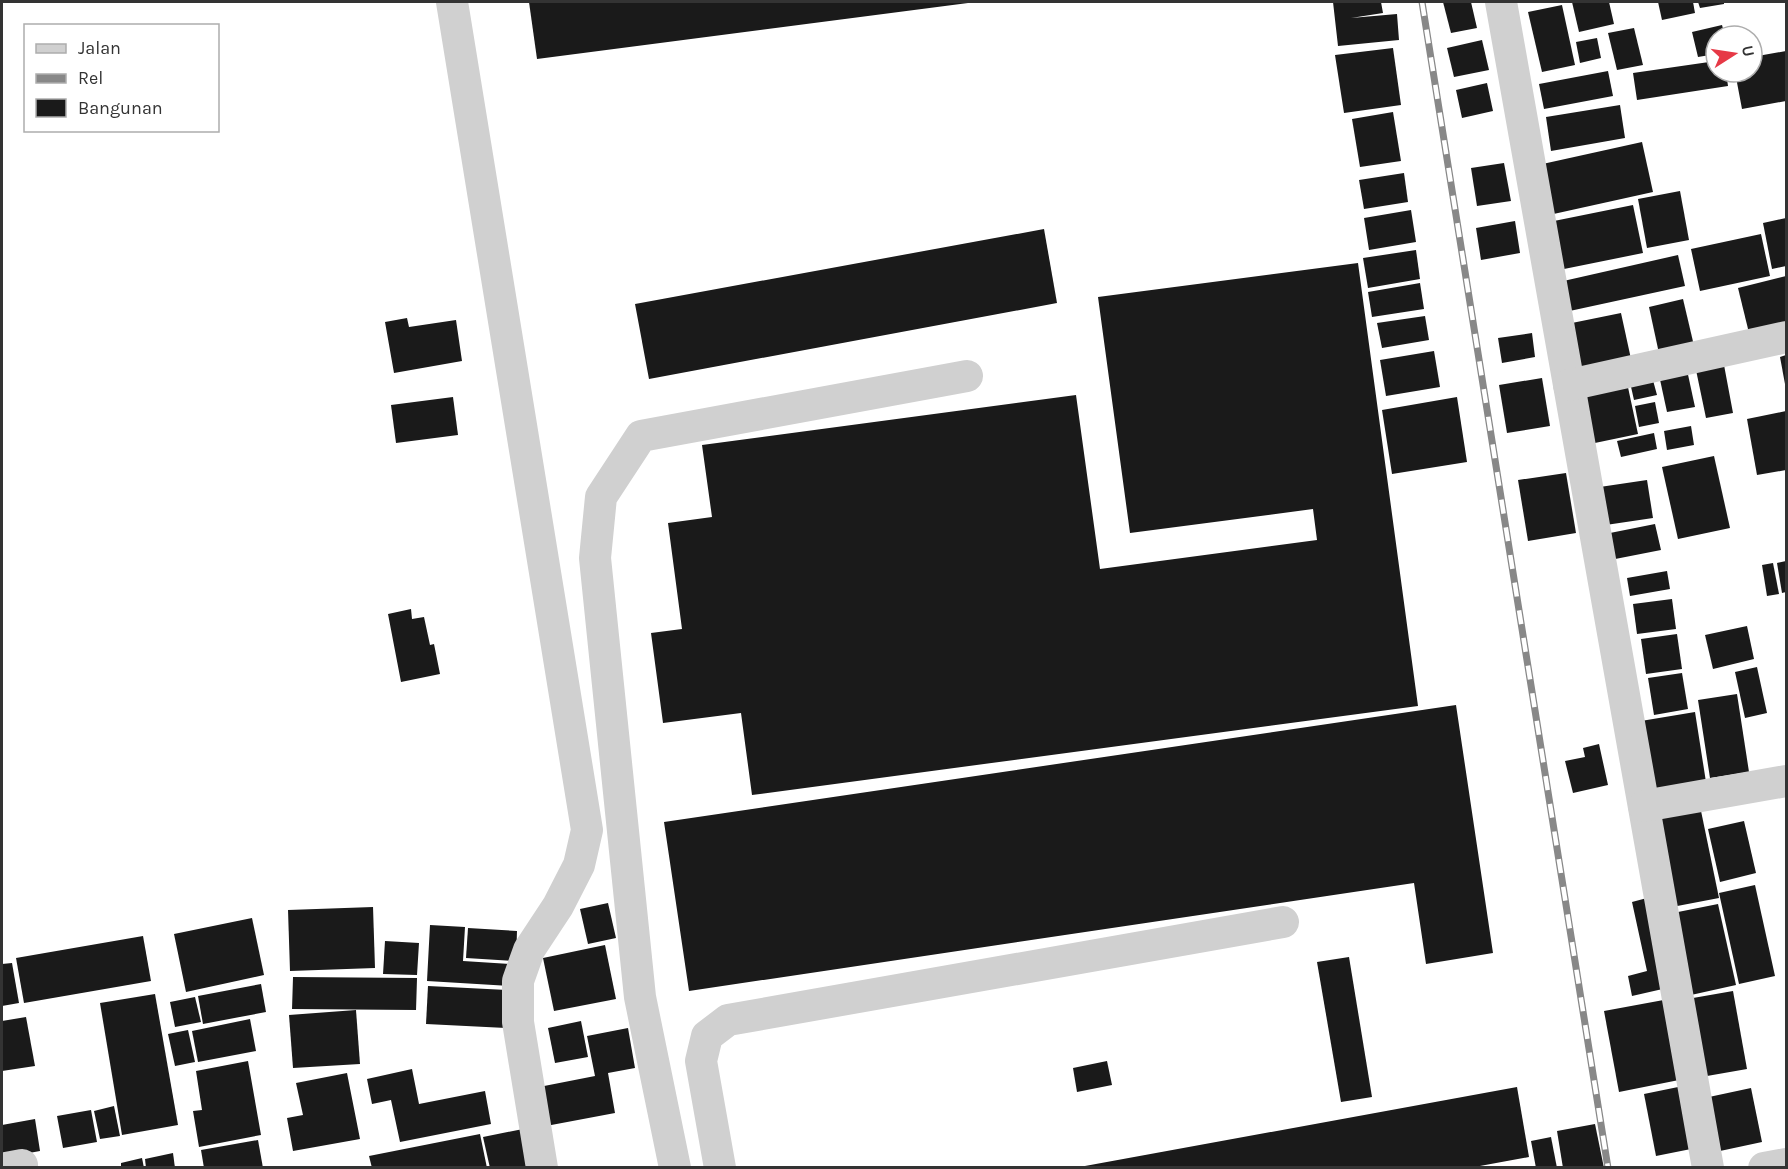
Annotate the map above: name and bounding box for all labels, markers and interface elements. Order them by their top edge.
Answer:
legend [24,24,219,132]
north arrow [1704,24,1764,84]
text: Jalan [78,37,121,59]
text: U [1738,44,1759,58]
text: Rel [78,67,103,89]
text: Bangunan [78,97,163,119]

